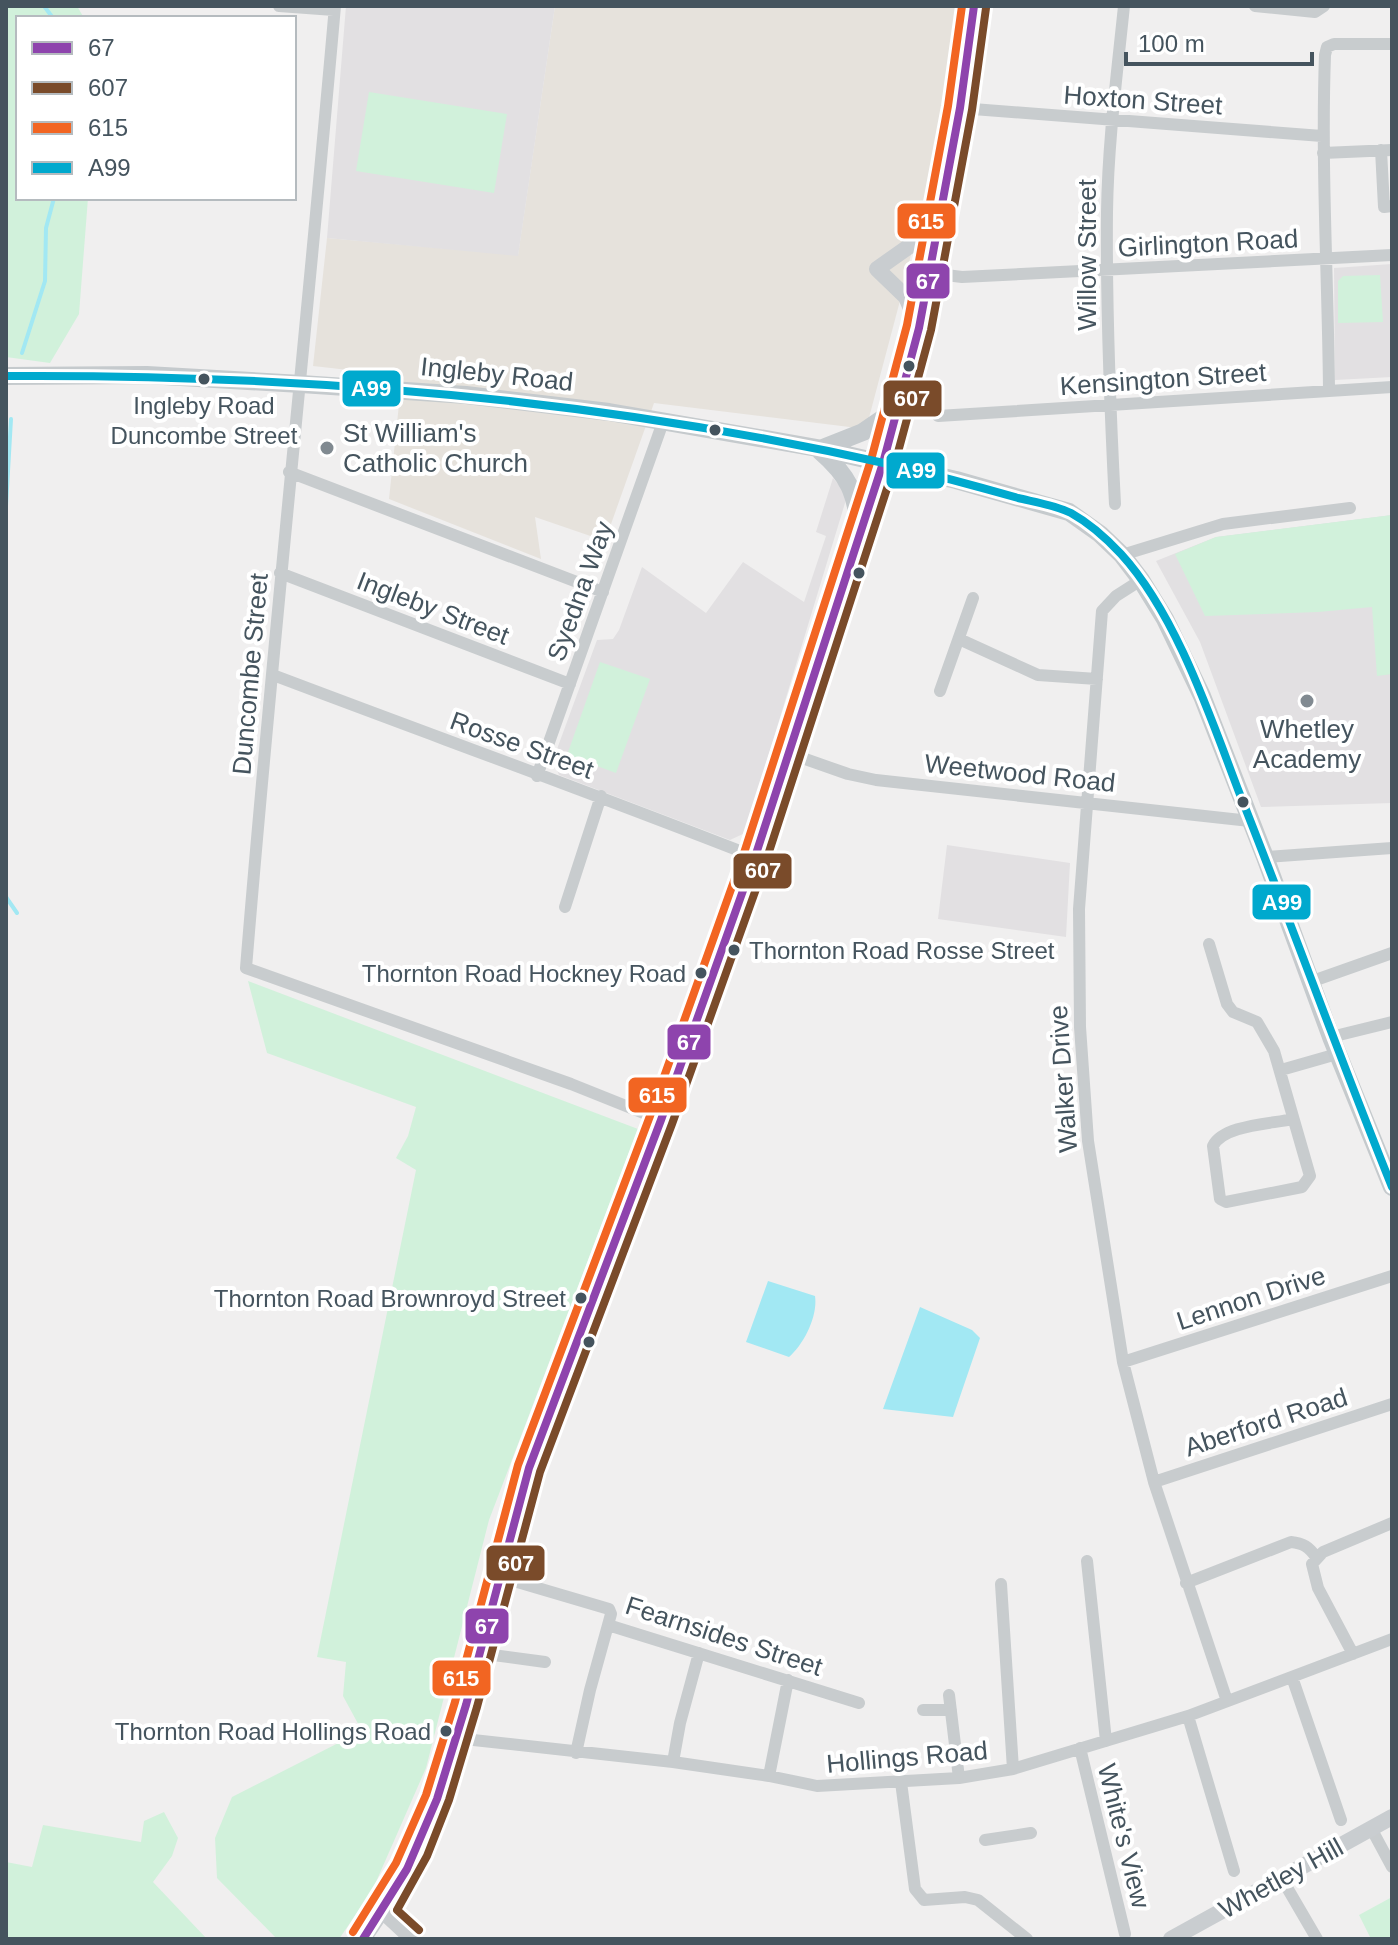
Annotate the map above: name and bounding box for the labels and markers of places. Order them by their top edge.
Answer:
unlabelled marker [901,358,917,374]
marker: Ingleby Road Duncombe Street [196,371,212,387]
place label: Ingleby Road Duncombe Street [111,392,298,449]
place label: St William's Catholic Church [343,418,528,478]
unlabelled marker [707,422,723,438]
marker: St William's Catholic Church [318,439,336,457]
unlabelled marker [851,565,867,581]
marker: Whetley Academy [1298,692,1316,710]
place label: Whetley Academy [1253,714,1361,774]
unlabelled marker [1235,794,1251,810]
place label: Thornton Road Rosse Street [749,937,1055,964]
marker: Thornton Road Rosse Street [726,942,742,958]
place label: Thornton Road Hockney Road [362,960,686,987]
marker: Thornton Road Hockney Road [693,965,709,981]
place label: Thornton Road Brownroyd Street [214,1285,566,1312]
marker: Thornton Road Brownroyd Street [573,1290,589,1306]
unlabelled marker [581,1334,597,1350]
place label: Thornton Road Hollings Road [115,1718,431,1745]
marker: Thornton Road Hollings Road [438,1723,454,1739]

